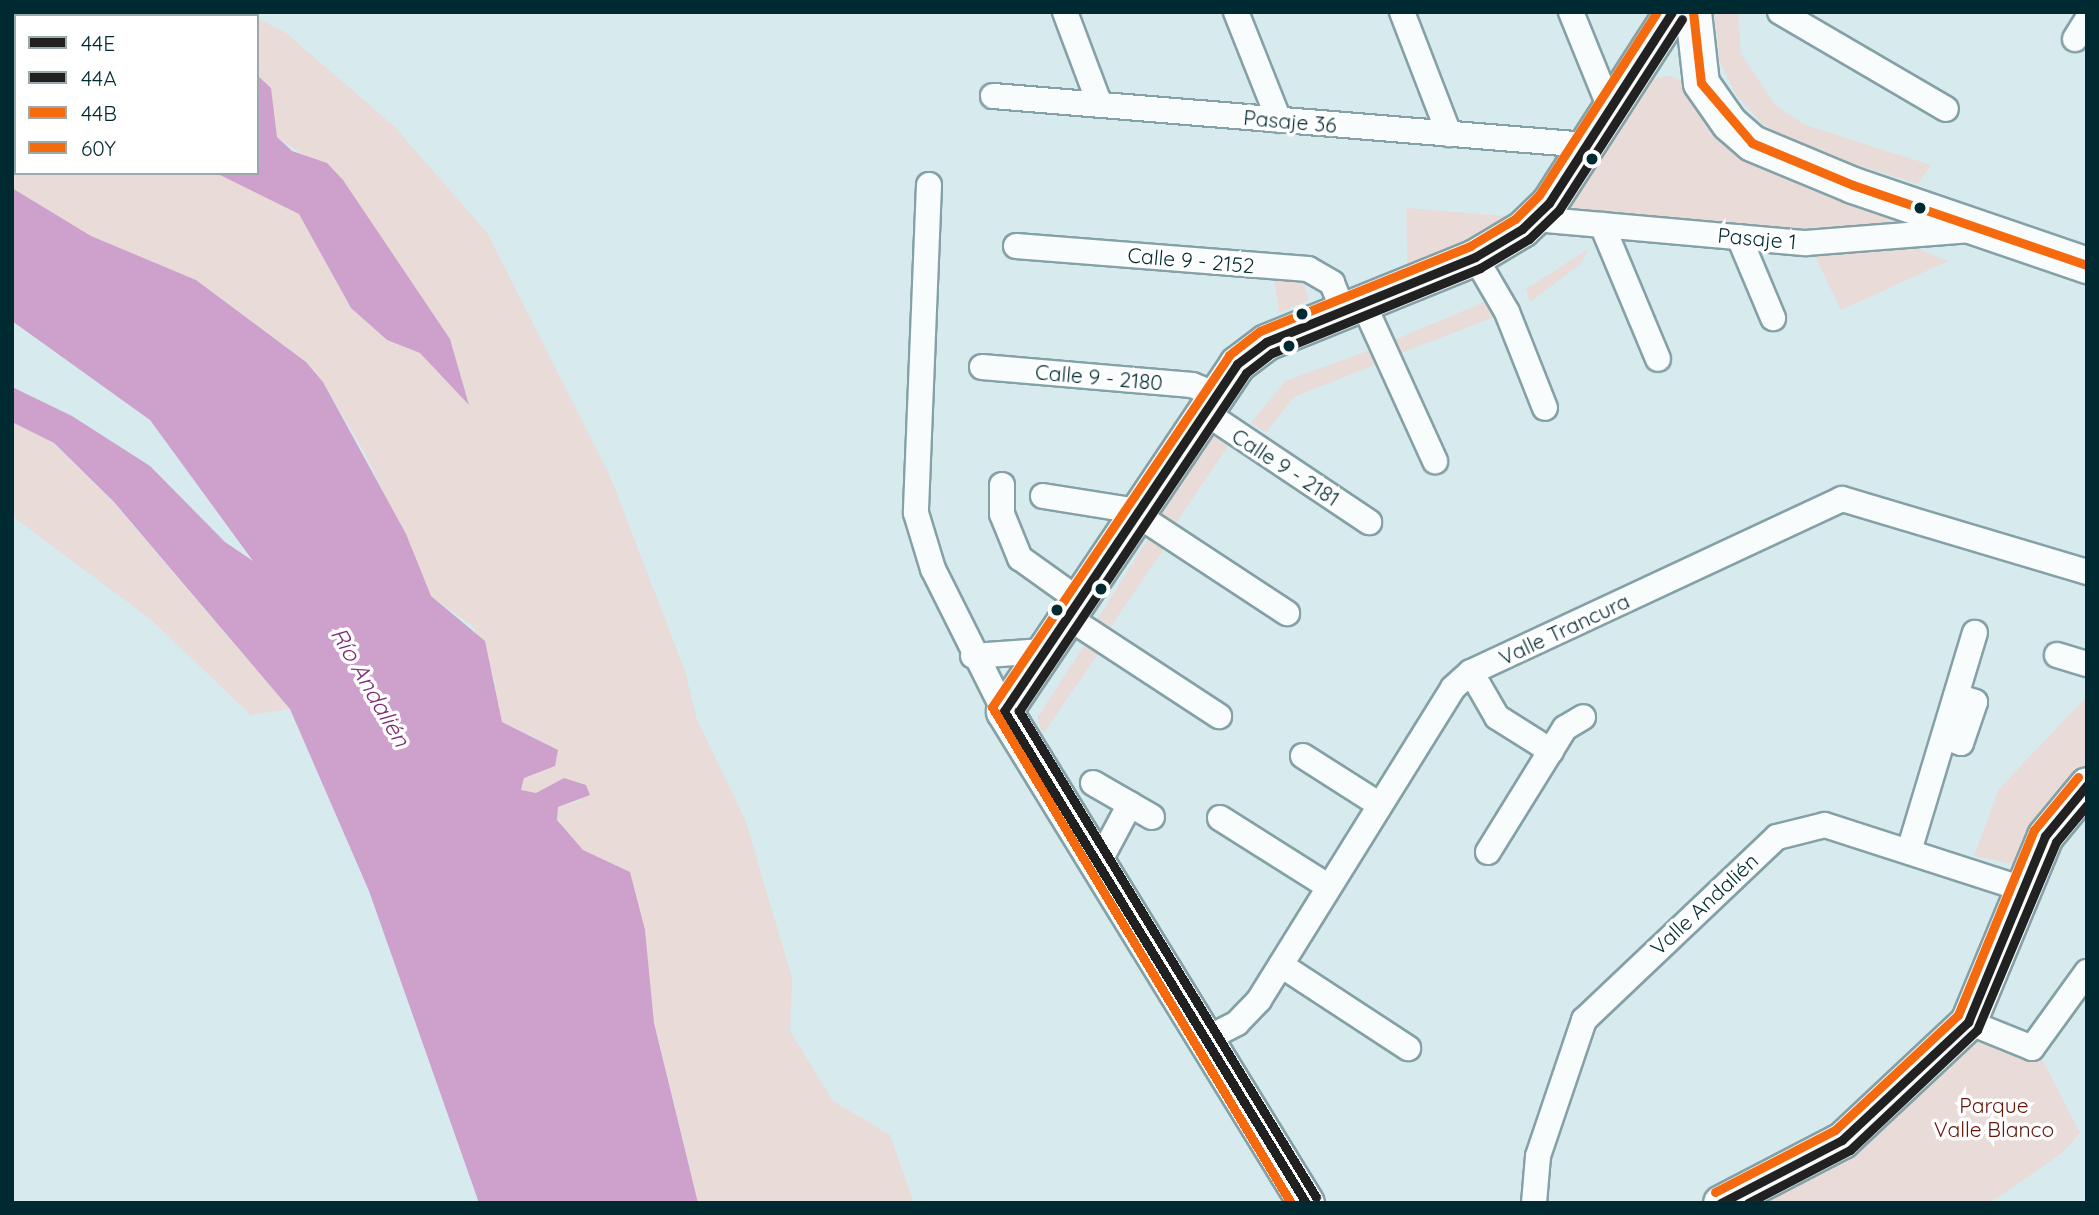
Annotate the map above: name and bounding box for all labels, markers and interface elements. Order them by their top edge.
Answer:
legend [14,14,259,175]
text: 44E [81,30,115,56]
text: 44A [81,65,117,91]
text: 44B [81,100,117,126]
street label: Pasaje 36 [1242,104,1338,138]
text: 60Y [81,135,116,161]
unlabelled marker [1585,152,1599,166]
unlabelled marker [1913,201,1927,215]
street label: Pasaje 1 [1717,222,1797,254]
street label: Calle 9 - 2152 [1126,242,1256,278]
unlabelled marker [1295,307,1309,321]
unlabelled marker [1282,339,1296,353]
street label: Calle 9 - 2180 [1034,359,1164,395]
street label: Calle 9 - 2181 [1227,423,1345,511]
unlabelled marker [1094,582,1108,596]
street label: Valle Trancura [1495,588,1633,670]
unlabelled marker [1050,603,1064,617]
water label: Río Andalién [325,622,415,752]
street label: Valle Andalién [1645,848,1763,960]
park label: Parque Valle Blanco [1934,1092,2054,1142]

